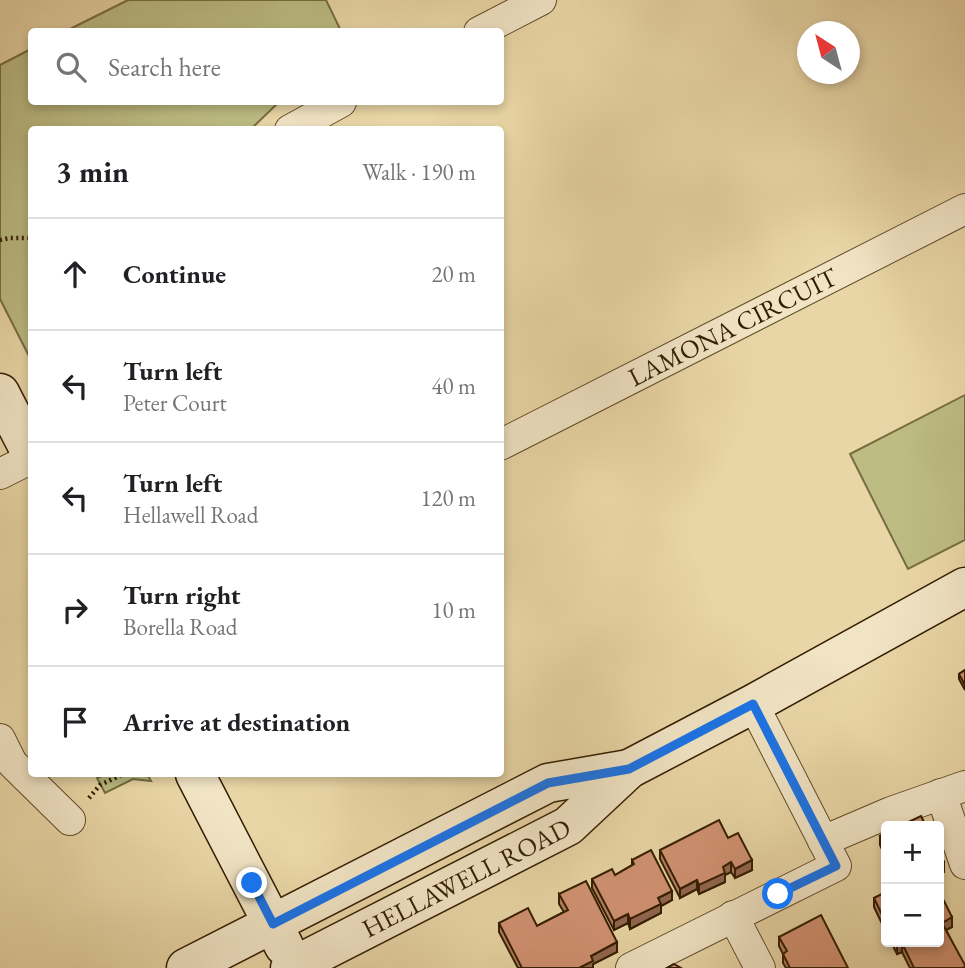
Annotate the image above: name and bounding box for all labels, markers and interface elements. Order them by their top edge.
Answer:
north arrow [797,21,860,84]
search box [28,28,504,105]
icon: search [52,48,90,86]
text: Search here [108,50,221,84]
text: 3 min [56,152,129,191]
text: Walk · 190 m [362,157,476,187]
icon: ahead [56,255,94,293]
text: Continue [123,257,226,291]
text: 20 m [431,259,476,289]
street label: LAMONA CIRCUIT [622,259,844,394]
text: Turn left [123,354,222,388]
icon: left [56,367,94,405]
text: 40 m [431,371,476,401]
text: Peter Court [123,388,227,418]
text: Turn left [123,466,222,500]
icon: left [56,479,94,517]
text: 120 m [420,483,476,513]
text: Hellawell Road [123,500,258,530]
text: Turn right [123,578,241,612]
icon: right [56,591,94,629]
text: 10 m [431,595,476,625]
text: Borella Road [123,612,238,642]
icon: arrive [56,703,94,741]
text: Arrive at destination [123,705,350,739]
street label: HELLAWELL ROAD [356,811,576,945]
map controls [881,821,944,947]
button: + [881,821,944,884]
route end [236,867,267,898]
route start [762,878,793,909]
button: − [881,884,944,947]

